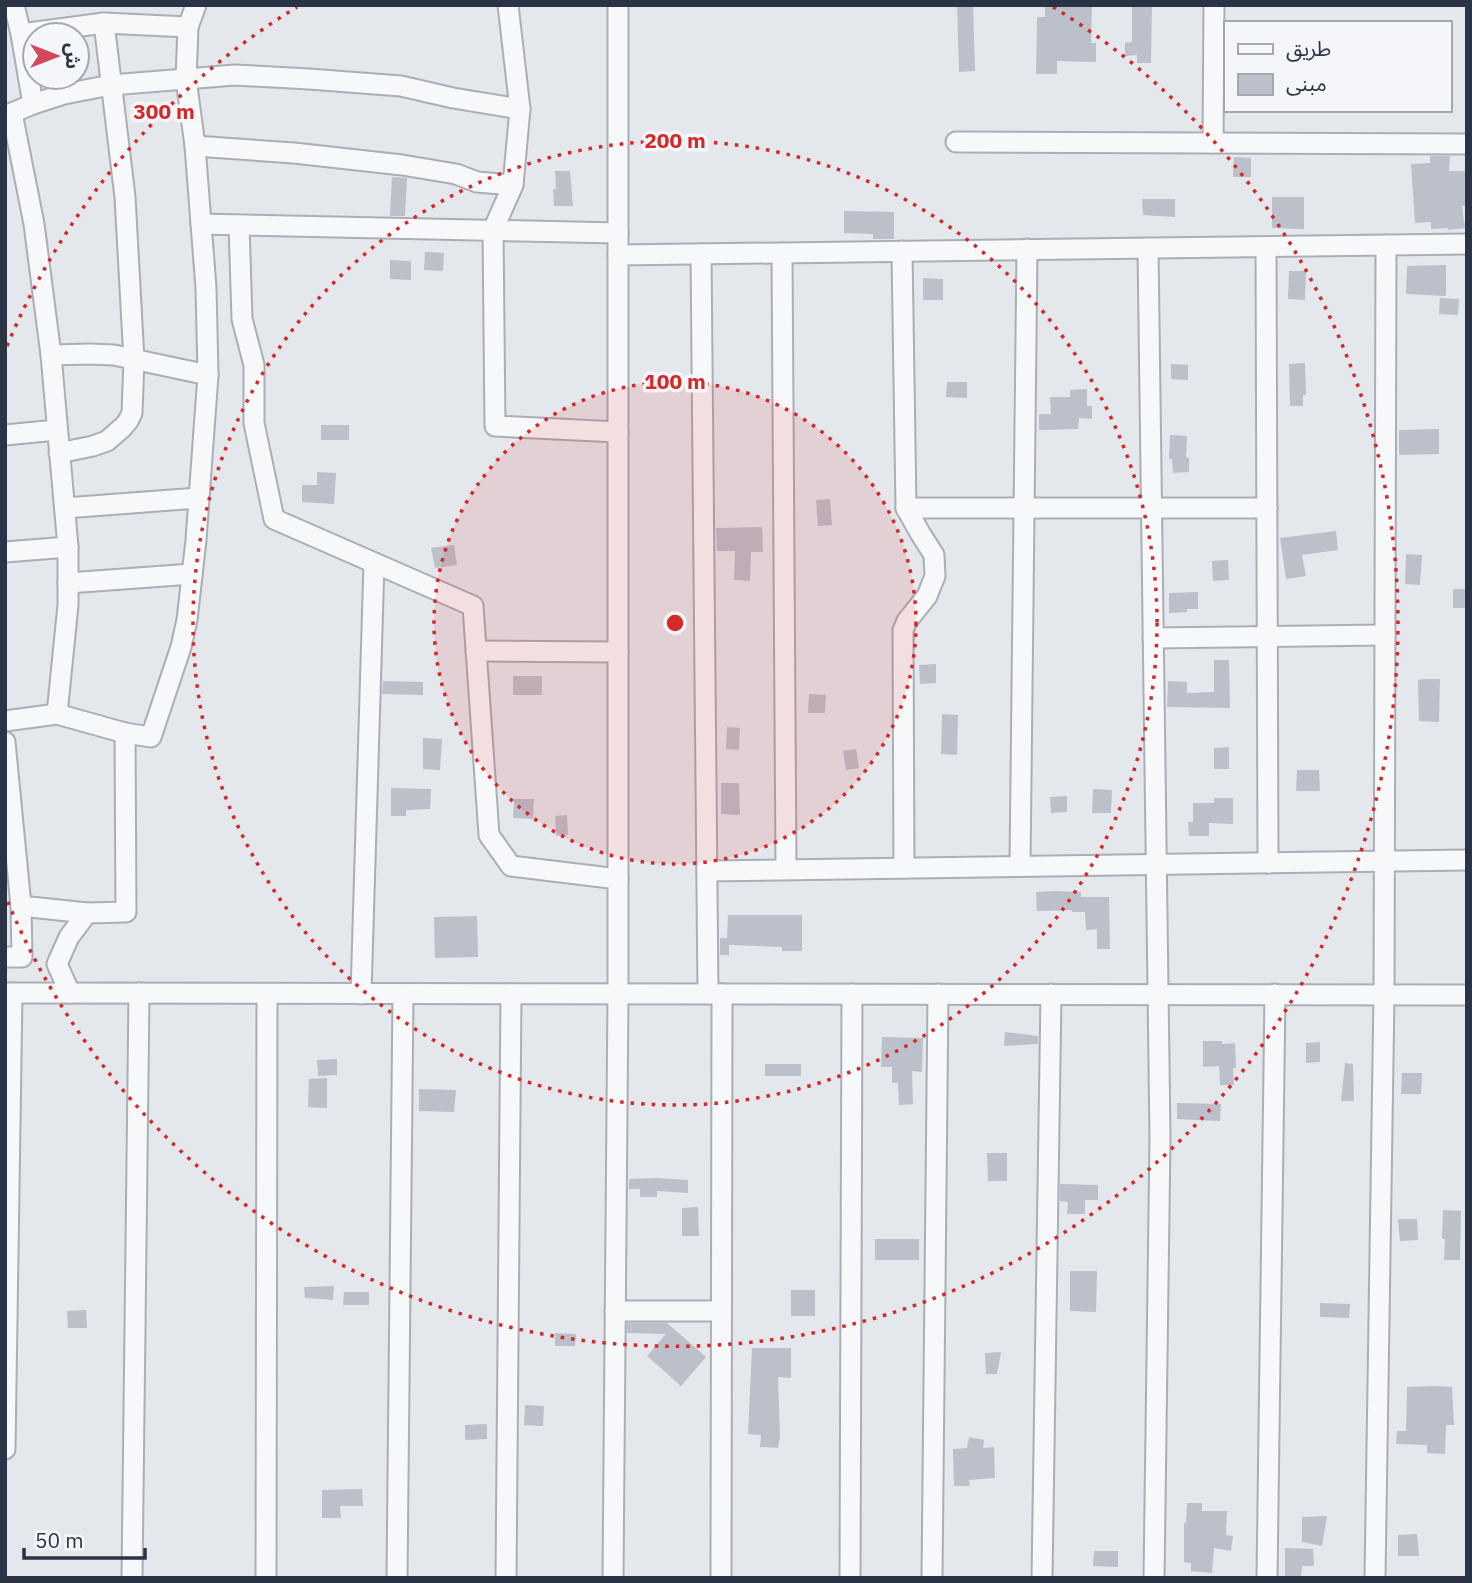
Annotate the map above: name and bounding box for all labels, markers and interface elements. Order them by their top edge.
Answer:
north arrow [21,21,91,91]
legend [1224,21,1451,112]
text: طريق [1286,34,1331,62]
text: ش [61,43,85,69]
text: مبنى [1286,69,1327,97]
text: 300 m [133,97,195,125]
text: 200 m [644,126,706,154]
text: 100 m [644,367,706,395]
centre of rings [663,611,687,635]
scale bar [24,1516,145,1560]
text: 50 m [35,1526,84,1554]

